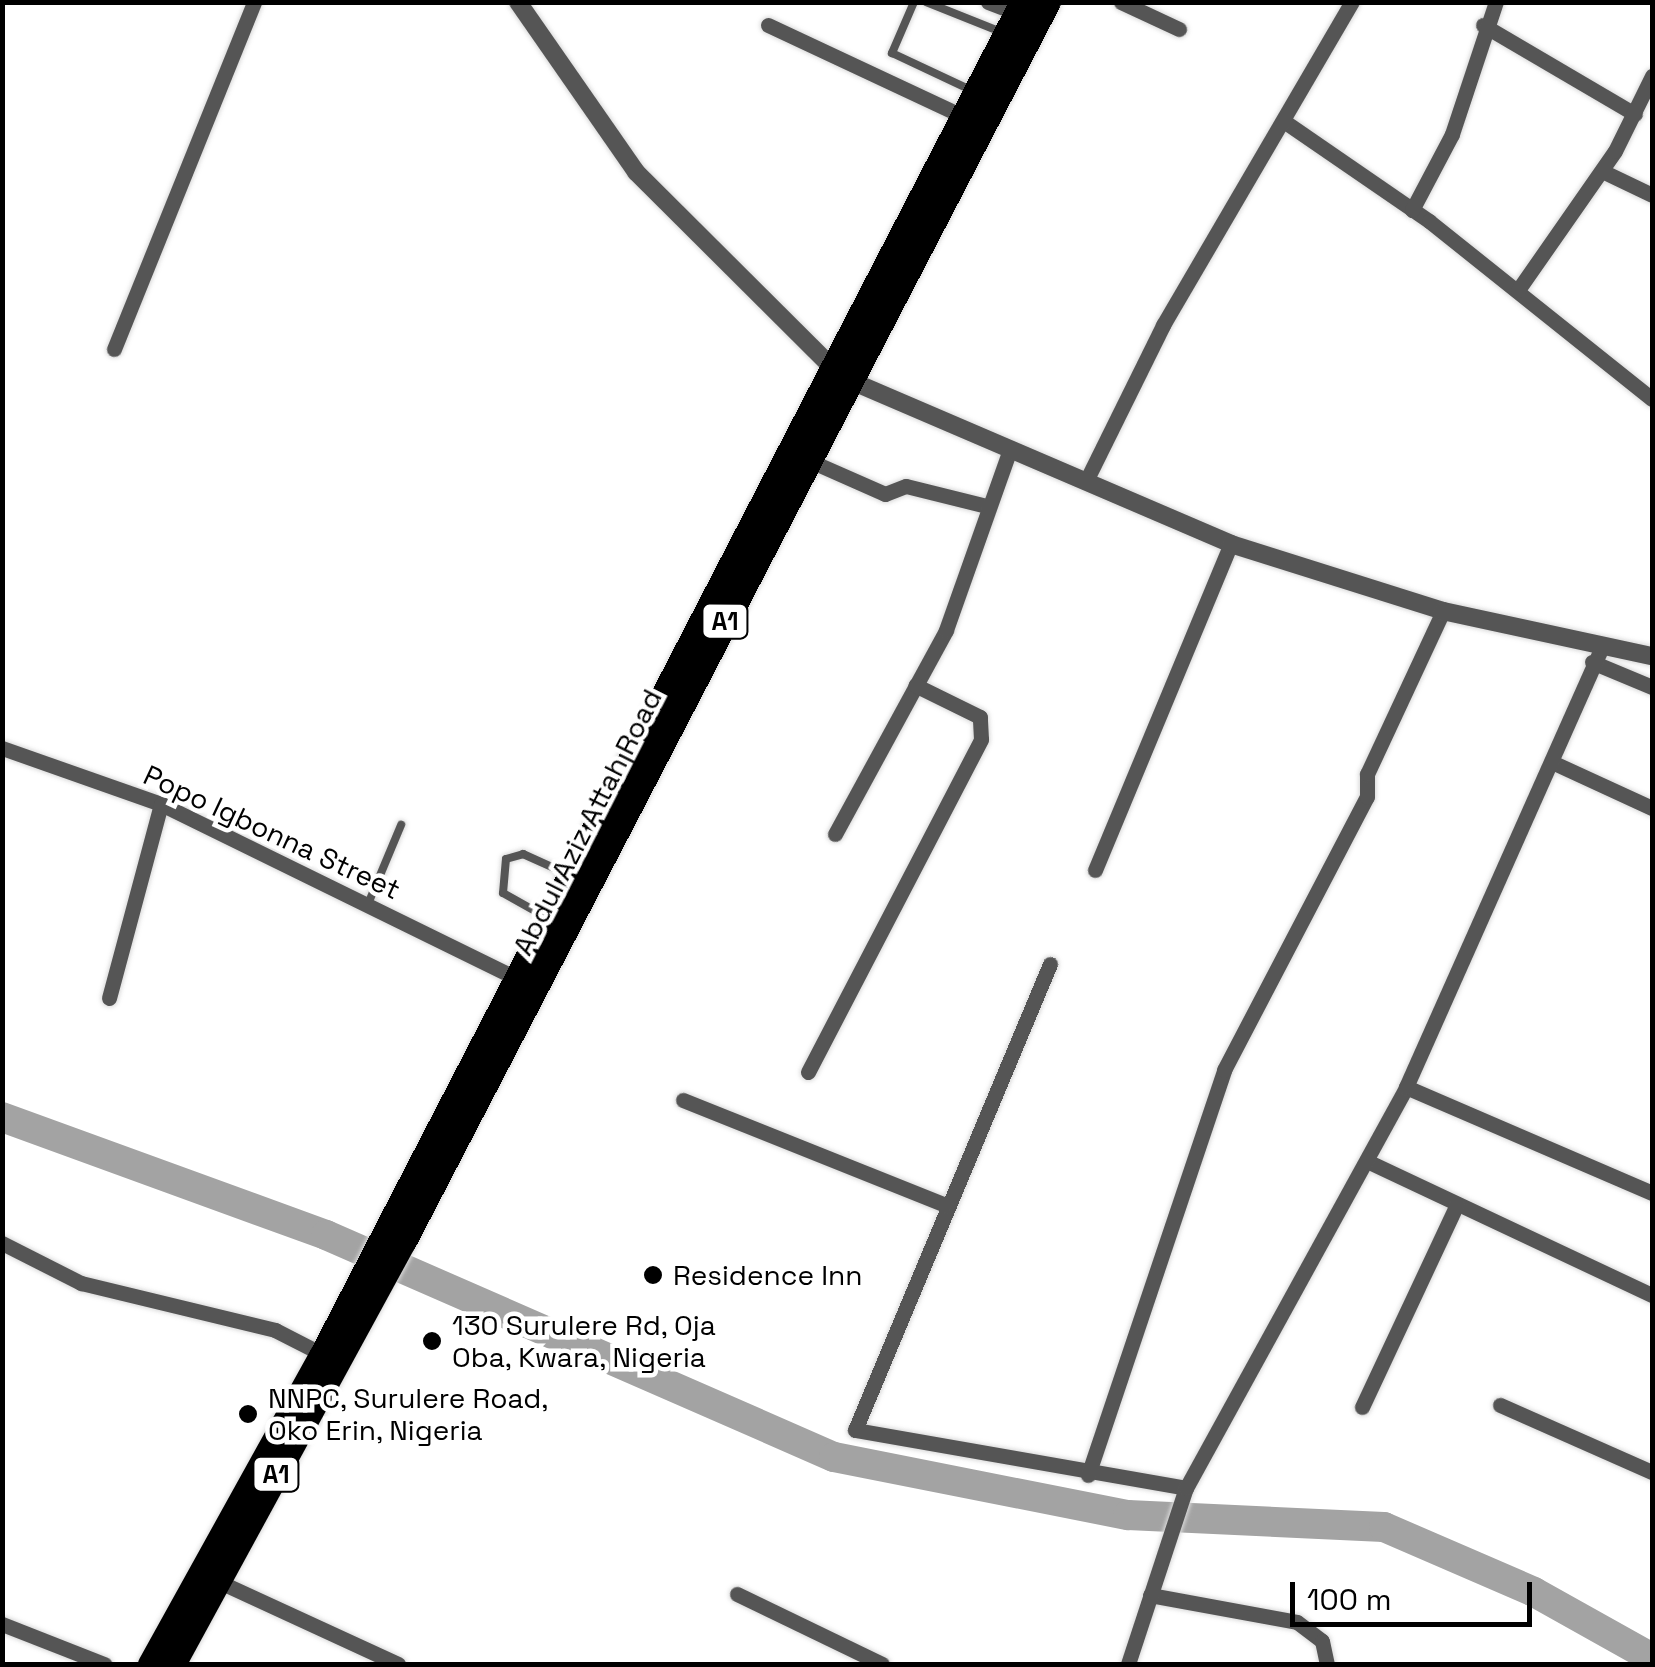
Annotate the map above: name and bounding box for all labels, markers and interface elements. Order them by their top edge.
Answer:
road number: A1 [700,601,750,641]
street label: Abdul Aziz Attah Road [505,683,669,961]
street label: Popo Igbonna Street [138,758,406,906]
place label: Residence Inn [673,1258,862,1292]
marker: Residence Inn [642,1264,664,1286]
place label: 130 Surulere Rd, Oja Oba, Kwara, Nigeria [452,1308,717,1374]
marker: 130 Surulere Rd, Oja Oba, Kwara, Nigeria [421,1330,443,1352]
place label: NNPC, Surulere Road, Oko Erin, Nigeria [268,1381,549,1447]
marker: NNPC, Surulere Road, Oko Erin, Nigeria [237,1403,259,1425]
road number: A1 [251,1454,301,1494]
scale bar [1295,1562,1538,1624]
text: 100 m [1307,1580,1392,1619]

